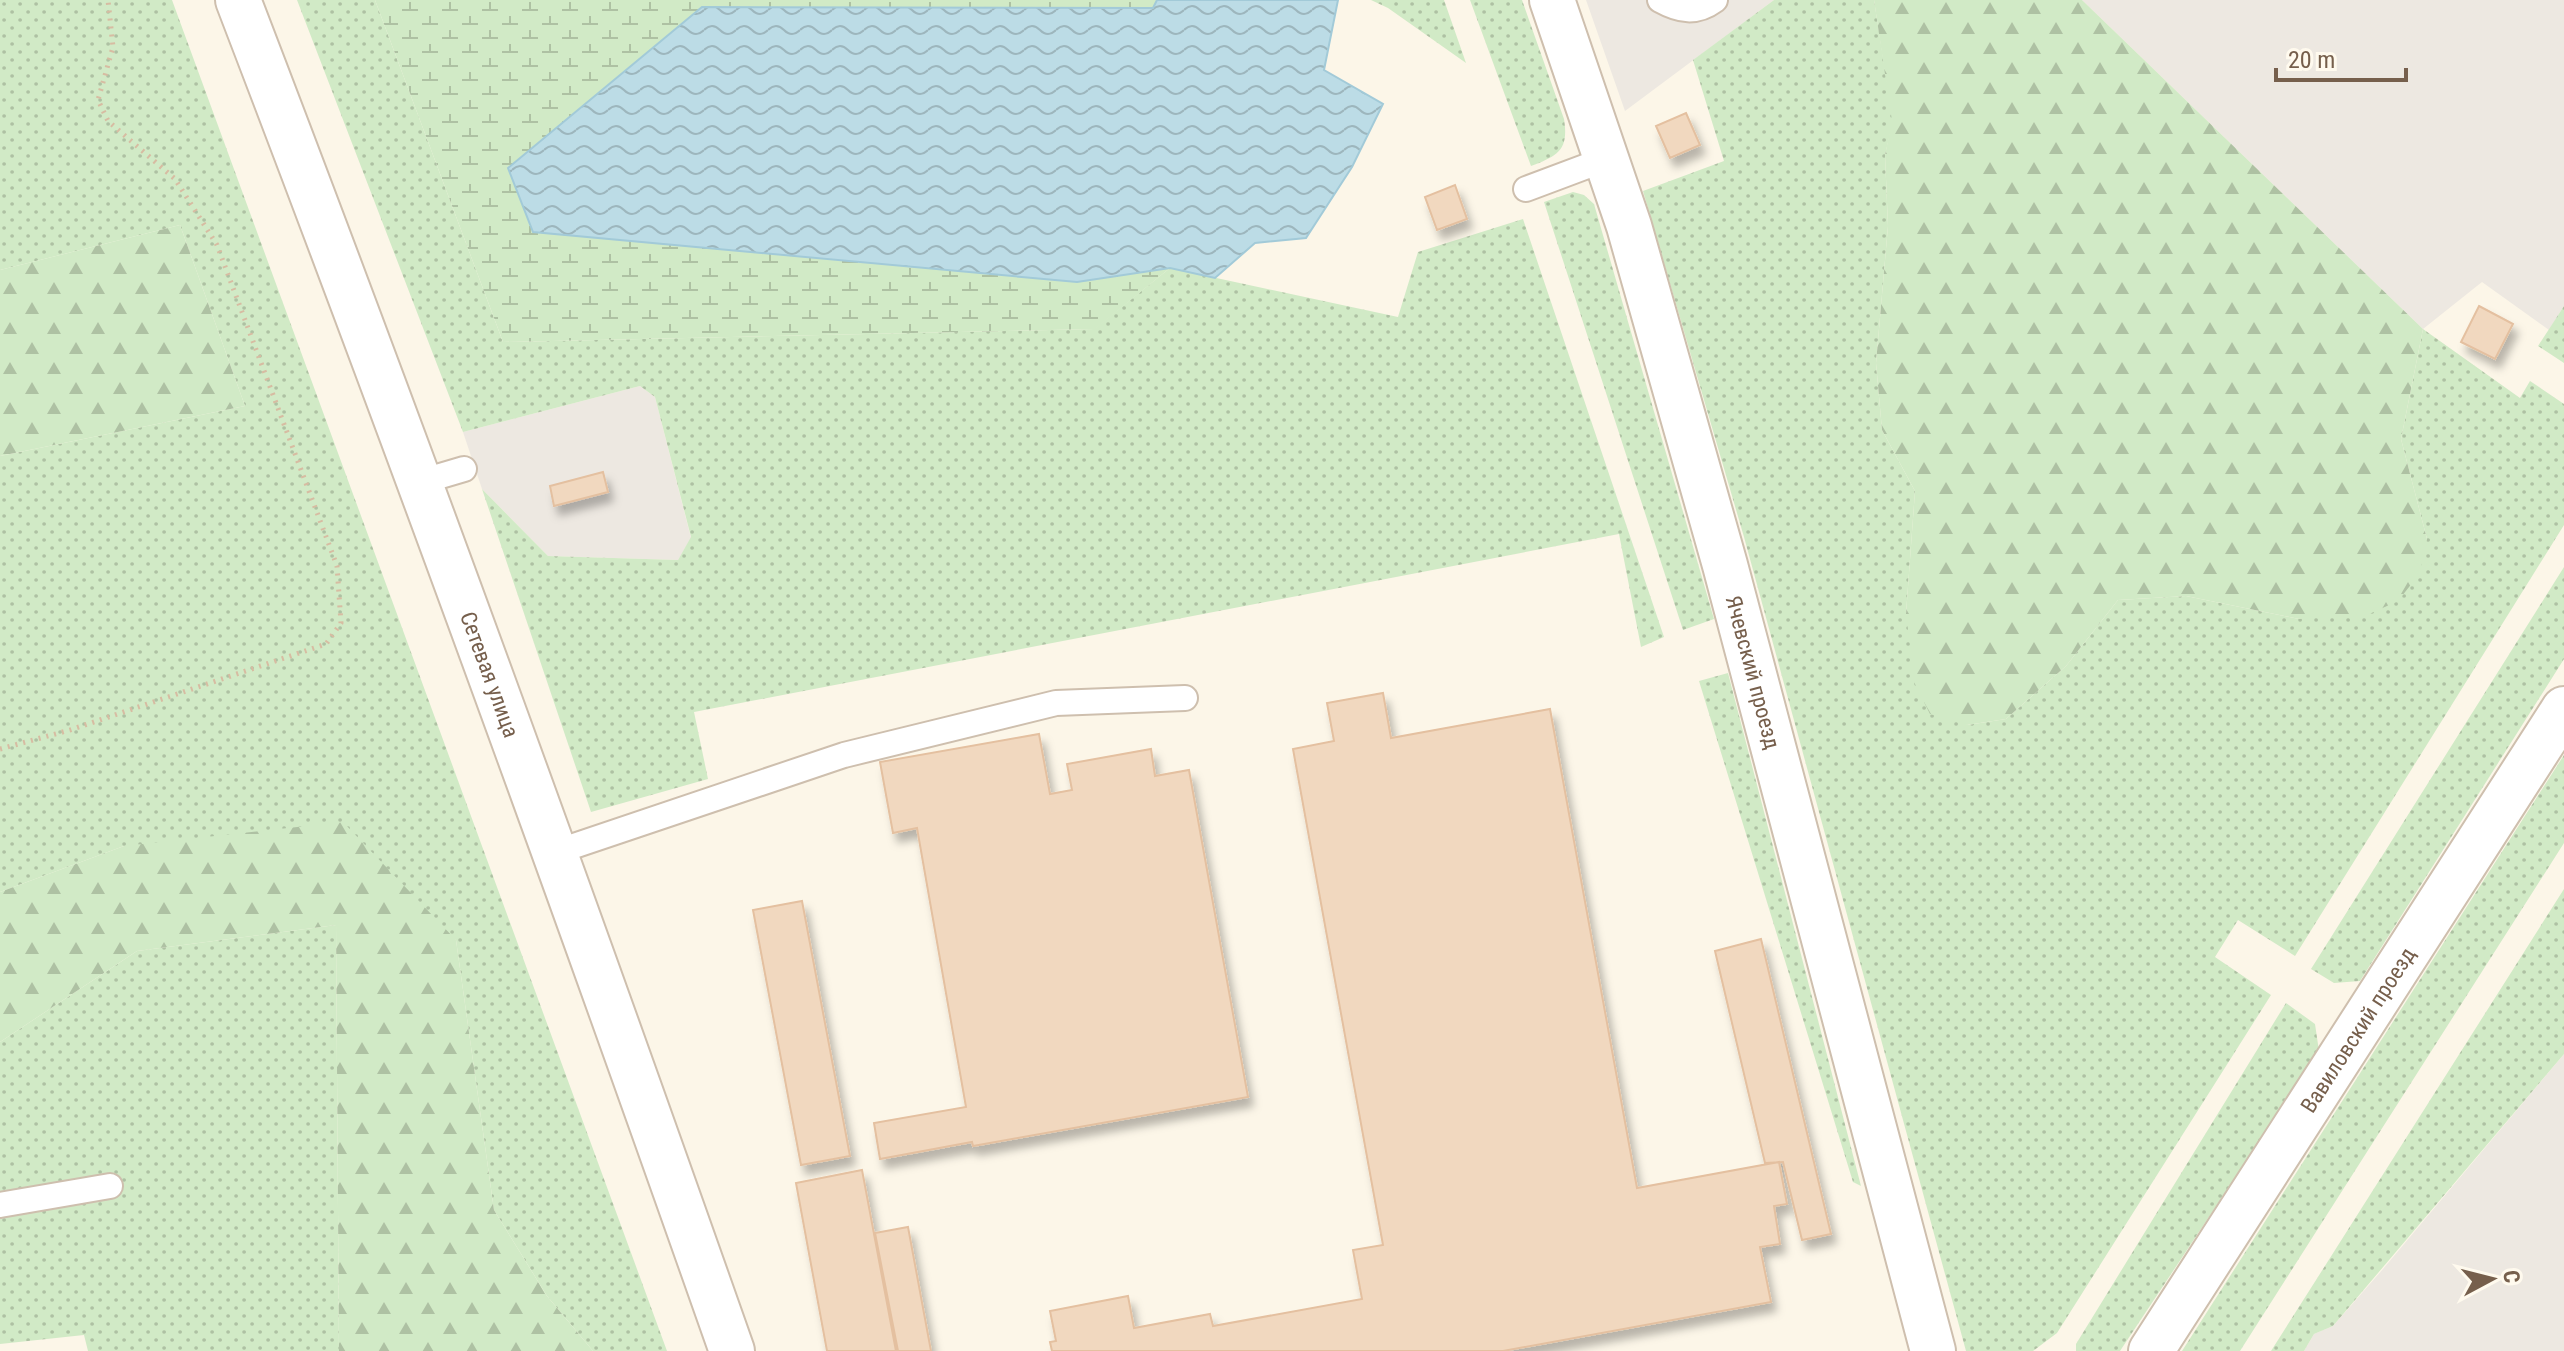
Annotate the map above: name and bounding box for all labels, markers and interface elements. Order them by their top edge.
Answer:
scale bar [2276,32,2406,82]
text: 20 m [2288,46,2335,74]
street label: Ячевский проезд [1721,593,1785,752]
street label: Сетевая улица [455,608,524,741]
street label: Вавиловский проезд [2296,943,2421,1117]
north arrow [2452,1239,2532,1319]
text: С [2498,1269,2525,1284]

